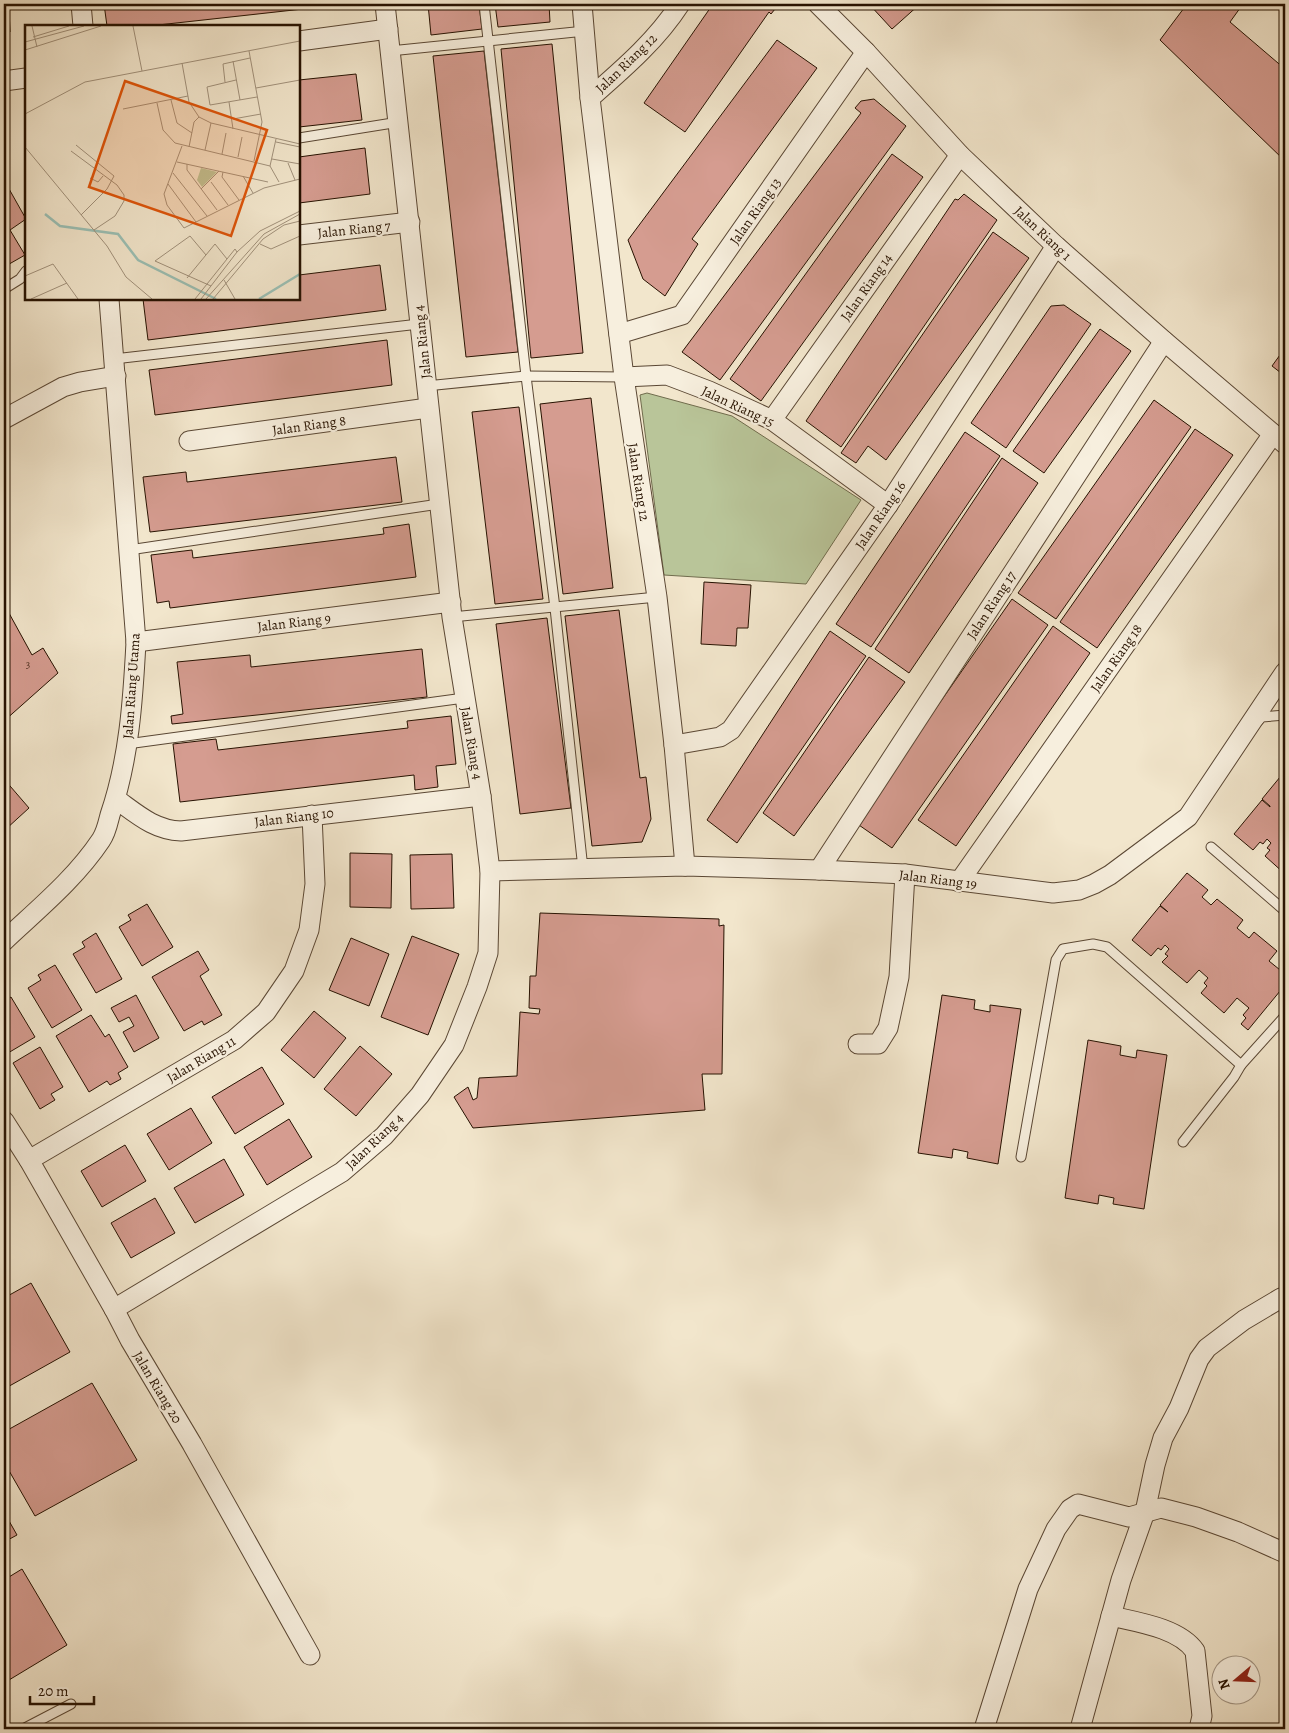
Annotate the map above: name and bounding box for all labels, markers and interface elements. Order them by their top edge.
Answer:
inset map [25,25,300,300]
street label: Jalan Riang 12 [591,29,662,98]
street label: Jalan Riang 13 [725,174,786,249]
street label: Jalan Riang 1 [1010,202,1076,265]
street label: Jalan Riang 7 [317,216,392,243]
street label: Jalan Riang 14 [836,250,897,325]
street label: Jalan Riang 4 [409,304,436,380]
street label: Jalan Riang 15 [698,381,777,432]
street label: Jalan Riang 8 [271,411,347,440]
street label: Jalan Riang 12 [623,442,654,523]
street label: Jalan Riang 16 [851,477,910,553]
street label: Jalan Riang 17 [962,567,1021,643]
street label: Jalan Riang 9 [256,609,332,636]
street label: Jalan Riang 18 [1086,620,1147,696]
street label: Jalan Riang Utama [118,632,145,740]
house number: 3 [26,657,30,672]
street label: Jalan Riang 4 [456,705,487,781]
street label: Jalan Riang 10 [253,803,335,832]
street label: Jalan Riang 19 [898,865,978,894]
street label: Jalan Riang 11 [163,1031,239,1087]
street label: Jalan Riang 4 [341,1109,407,1174]
street label: Jalan Riang 20 [128,1347,187,1427]
north arrow [1212,1656,1262,1706]
scale bar [30,1673,94,1705]
text: N [1214,1676,1235,1692]
text: 20 m [38,1681,69,1701]

